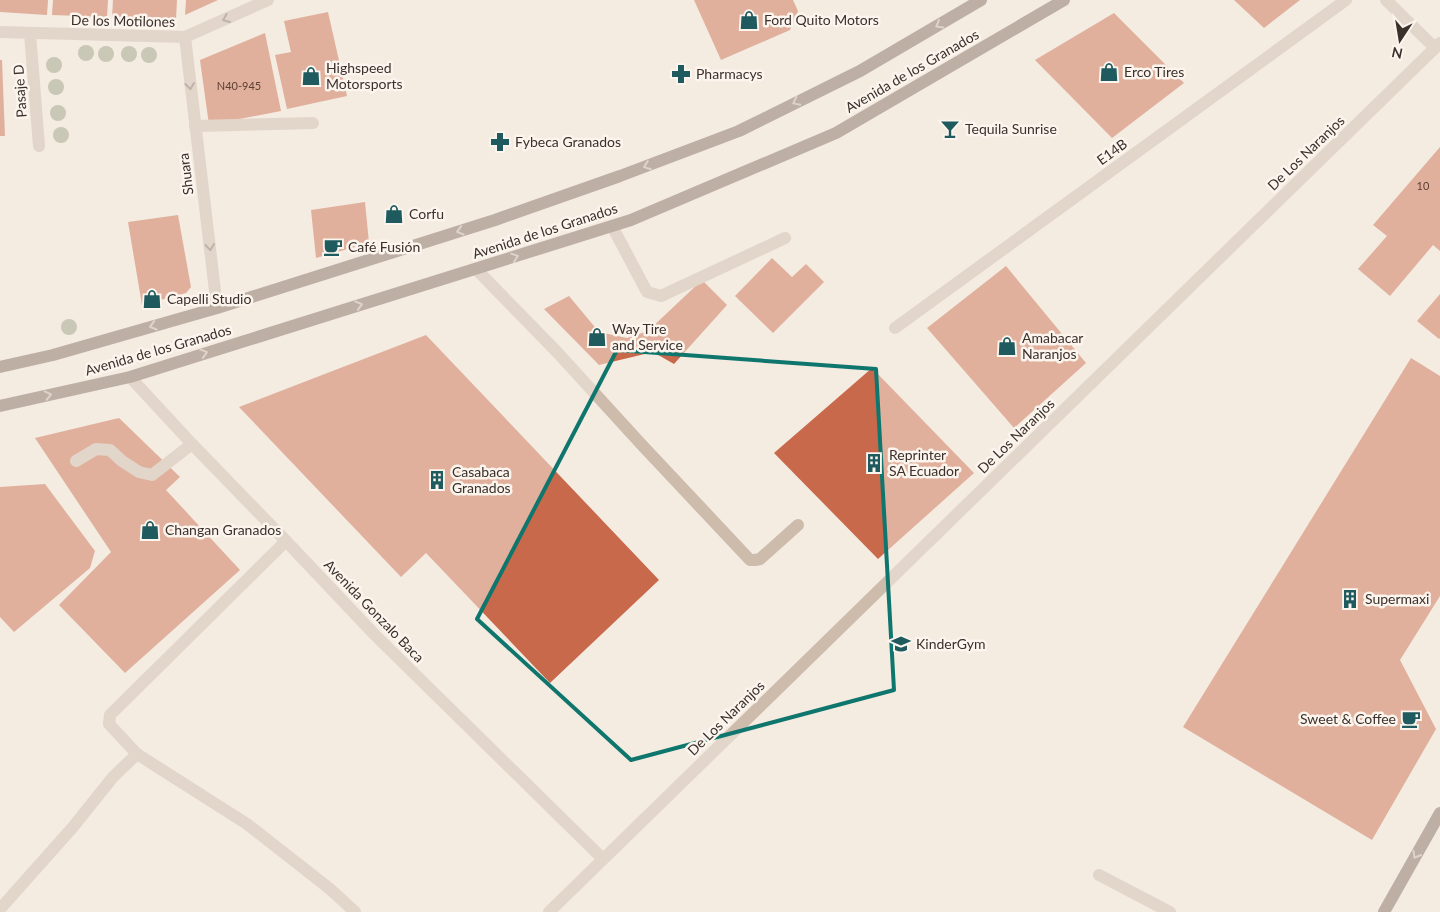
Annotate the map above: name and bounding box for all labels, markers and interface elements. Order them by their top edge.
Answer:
shop icon: Ford Quito Motors [738,9,760,31]
street label: De los Motilones [71,11,175,30]
place label: Ford Quito Motors [764,11,879,28]
one-way arrow [222,12,231,23]
north arrow [1375,15,1425,65]
one-way arrow [935,18,944,28]
street label: Avenida de los Granados [842,25,981,116]
text: N [1390,44,1404,63]
place label: Highspeed Motorsports [326,59,403,92]
shop icon: Erco Tires [1098,61,1120,83]
pharmacy icon: Pharmacys [670,63,692,85]
place label: Erco Tires [1124,63,1184,80]
street label: Pasaje D [9,64,30,118]
shop icon: Highspeed Motorsports [300,65,322,87]
place label: Pharmacys [696,65,763,82]
house number: N40-945 [217,79,261,92]
one-way arrow [184,82,195,90]
one-way arrow [792,96,801,107]
street label: De Los Naranjos [1264,112,1348,194]
bar icon: Tequila Sunrise [939,118,961,140]
place label: Tequila Sunrise [965,120,1057,137]
pharmacy icon: Fybeca Granados [489,131,511,153]
place label: Fybeca Granados [515,133,621,150]
street label: E14B [1093,135,1130,168]
street label: Shuara [175,152,196,196]
one-way arrow [643,160,651,170]
house number: 10 [1417,179,1430,192]
street label: Avenida de los Granados [470,199,619,262]
shop icon: Corfu [383,203,405,225]
place label: Corfu [409,205,444,222]
one-way arrow [456,225,465,235]
cafe icon: Café Fusión [322,236,344,258]
place label: Café Fusión [348,238,420,255]
one-way arrow [204,243,215,251]
one-way arrow [510,252,518,262]
shop icon: Capelli Studio [141,288,163,310]
place label: Capelli Studio [167,290,251,307]
one-way arrow [355,301,363,311]
one-way arrow [149,320,158,331]
place label: Way Tire and Service [612,320,683,353]
street label: Avenida de los Granados [83,321,233,379]
shop icon: Way Tire and Service [586,326,608,348]
place label: Amabacar Naranjos [1022,329,1083,362]
shop icon: Amabacar Naranjos [996,335,1018,357]
one-way arrow [200,349,208,359]
one-way arrow [43,391,52,401]
street label: De Los Naranjos [974,395,1058,477]
place label: Reprinter SA Ecuador [889,446,959,479]
building icon: Reprinter SA Ecuador [863,452,885,474]
place label: Casabaca Granados [452,463,511,496]
building icon: Casabaca Granados [426,469,448,491]
shop icon: Changan Granados [139,519,161,541]
place label: Changan Granados [165,521,281,538]
street label: Avenida Gonzalo Baca [321,556,428,666]
building icon: Supermaxi [1339,588,1361,610]
place label: Supermaxi [1365,590,1429,607]
school or university icon: KinderGym [890,633,912,655]
place label: KinderGym [916,635,985,652]
street label: De Los Naranjos [684,677,768,759]
cafe icon: Sweet & Coffee [1400,708,1422,730]
place label: Sweet & Coffee [1300,710,1396,727]
one-way arrow [1412,850,1422,859]

